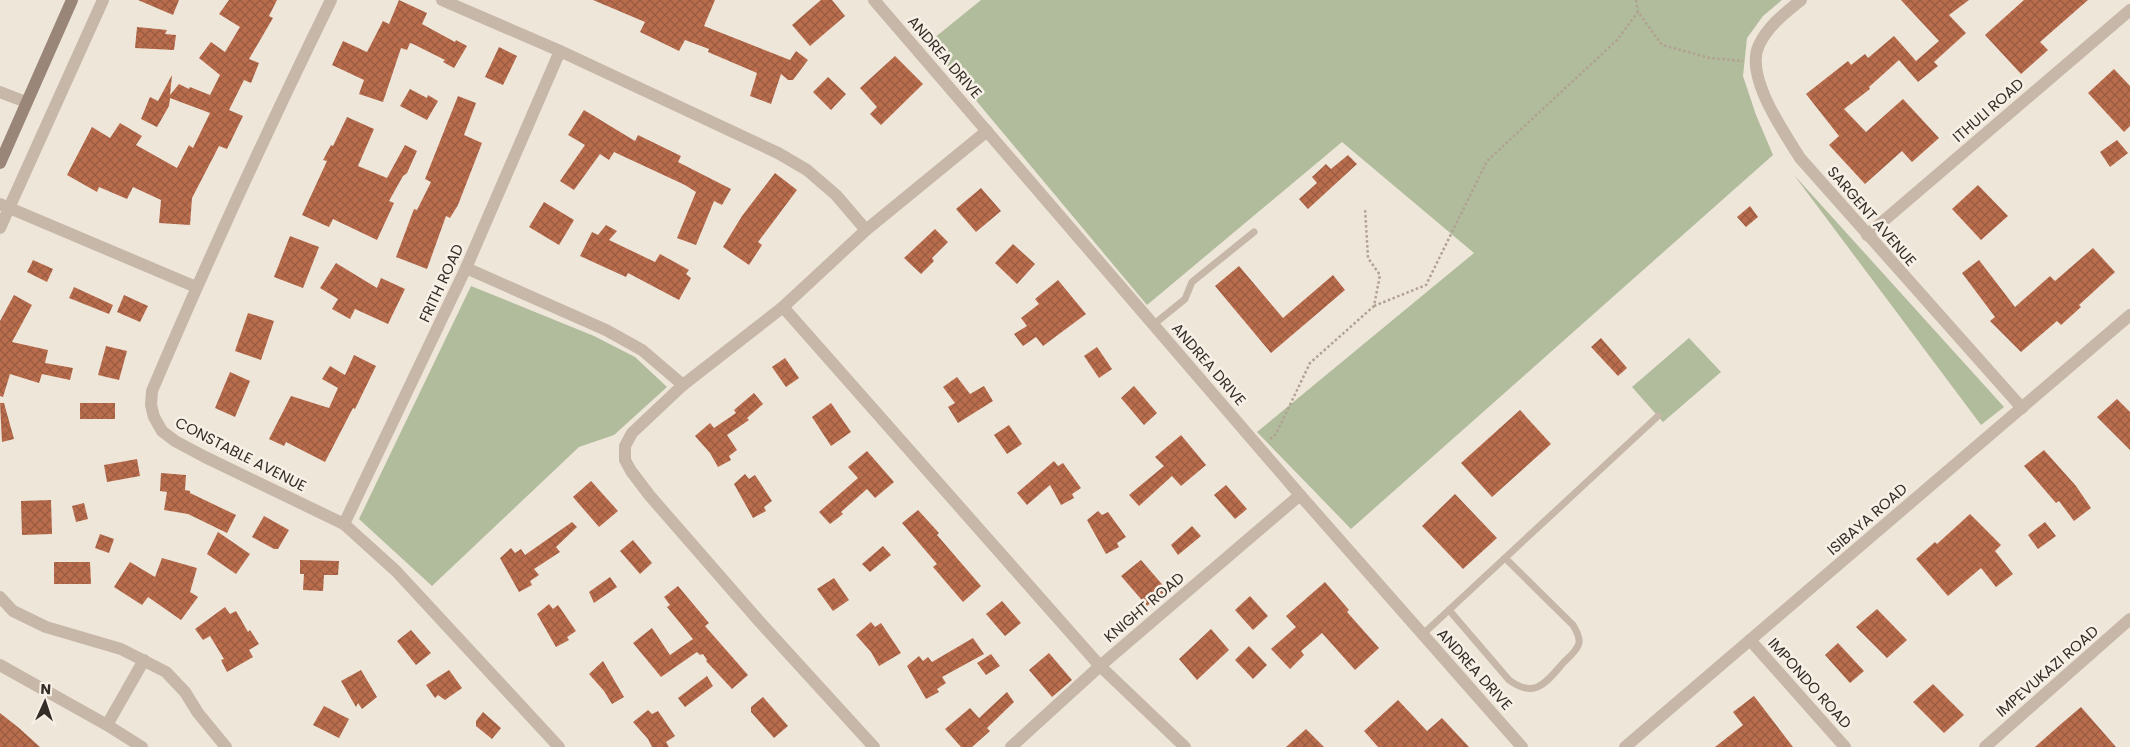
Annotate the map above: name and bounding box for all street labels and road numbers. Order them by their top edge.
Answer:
street label: ANDREA DRIVE [903,11,987,103]
street label: ITHULI ROAD [1948,73,2028,147]
street label: SARGENT AVENUE [1823,161,1921,271]
street label: FRITH ROAD [414,240,468,326]
street label: ANDREA DRIVE [1167,318,1251,410]
street label: CONSTABLE AVENUE [172,412,310,496]
street label: ISIBAYA ROAD [1822,478,1912,560]
street label: KNIGHT ROAD [1099,567,1189,647]
street label: IMPEVUKAZI ROAD [1991,621,2103,721]
street label: ANDREA DRIVE [1433,624,1517,714]
street label: IMPONDO ROAD [1764,633,1856,733]

